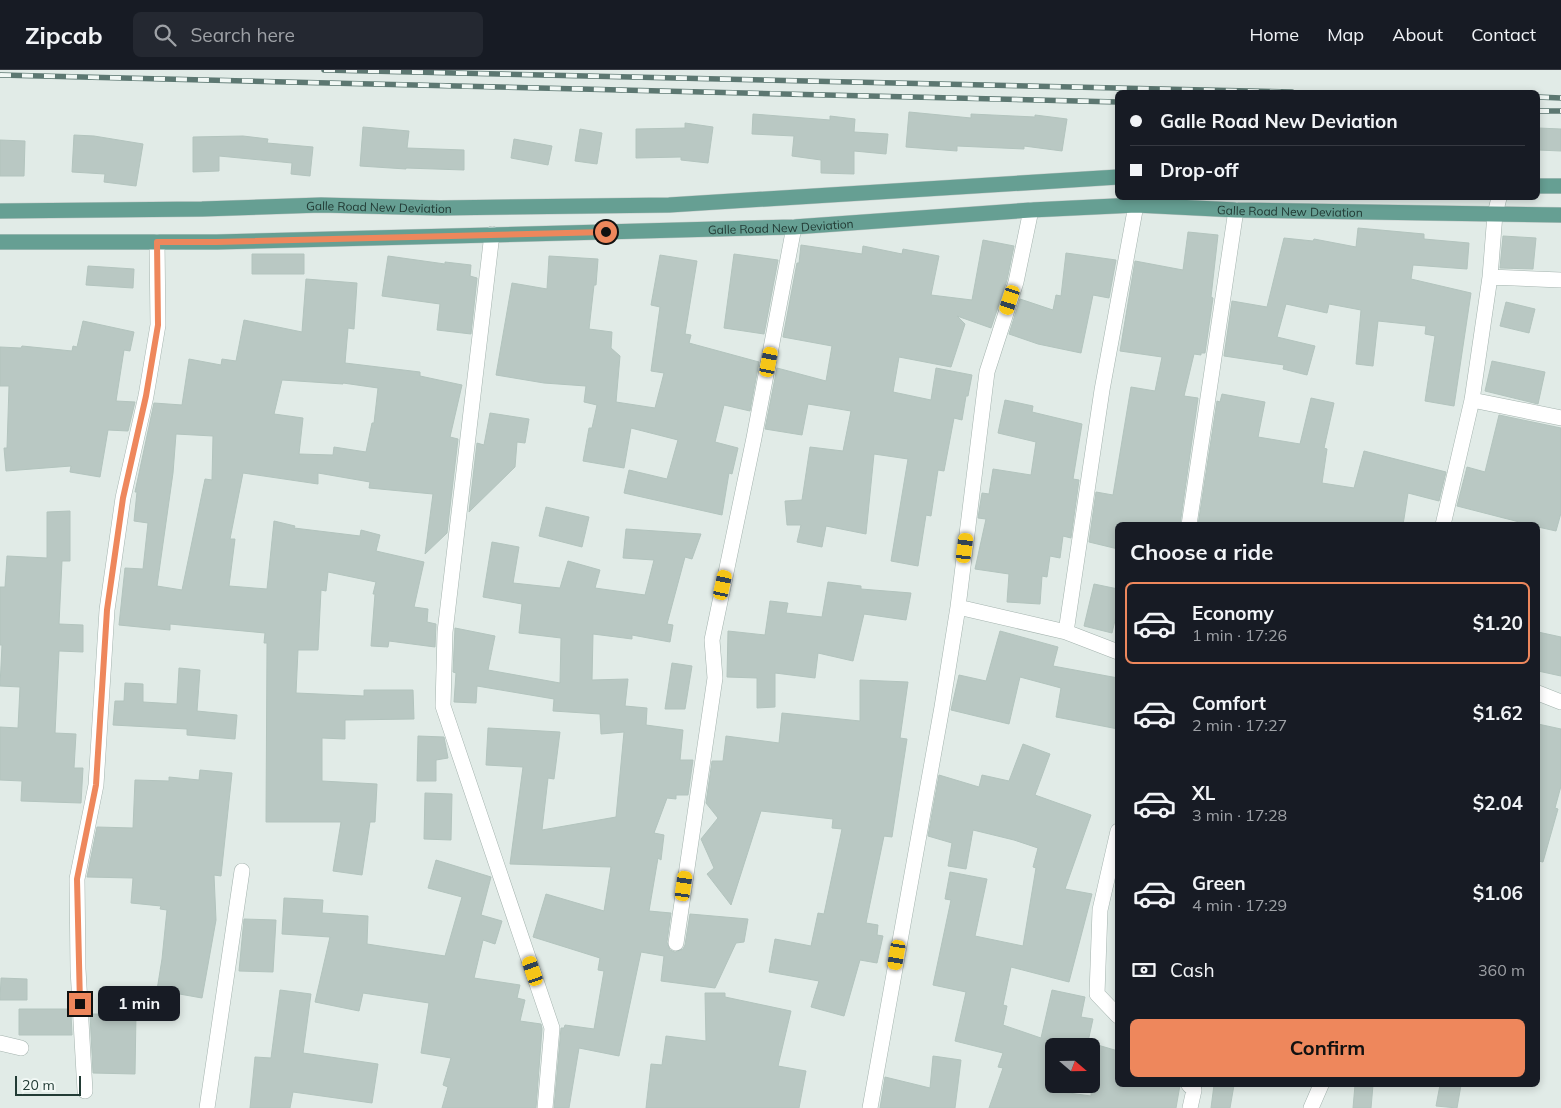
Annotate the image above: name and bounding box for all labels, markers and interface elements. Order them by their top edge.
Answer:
search box [133,12,483,57]
text: Zipcab [25,20,103,50]
icon: search [151,21,179,49]
text: Search here [191,23,295,47]
text: Home [1249,23,1299,46]
text: Map [1327,23,1364,46]
text: About [1392,23,1443,46]
text: Contact [1471,23,1536,46]
text: Galle Road New Deviation [1160,109,1398,133]
text: Drop-off [1160,158,1238,182]
street label: Galle Road New Deviation [306,197,452,216]
street label: Galle Road New Deviation [1217,202,1363,219]
street label: Galle Road New Deviation [708,215,854,237]
route start [595,221,617,243]
car [998,283,1021,317]
car [758,346,779,378]
car [955,532,974,564]
text: Choose a ride [1130,538,1273,566]
car [712,569,733,601]
icon: car [1132,601,1177,646]
text: Economy [1192,601,1274,625]
text: $1.20 [1473,611,1523,635]
text: 1 min · 17:26 [1192,625,1287,645]
icon: car [1132,691,1177,736]
text: Comfort [1192,691,1266,715]
text: $1.62 [1473,701,1523,725]
text: 2 min · 17:27 [1192,715,1287,735]
icon: car [1132,781,1177,826]
text: XL [1192,781,1215,805]
text: $2.04 [1473,791,1523,815]
text: 3 min · 17:28 [1192,805,1287,825]
car [674,870,693,902]
icon: car [1132,871,1177,916]
text: Green [1192,871,1246,895]
text: $1.06 [1473,881,1523,905]
text: 4 min · 17:29 [1192,895,1287,915]
car [887,939,906,971]
car [521,954,544,988]
icon: cash [1130,956,1158,984]
text: Cash [1170,958,1215,982]
text: 360 m [1478,960,1525,980]
callout: 1 min [98,986,180,1022]
route end [69,993,91,1015]
text: 1 min [118,993,160,1013]
button: Confirm [1130,1019,1525,1077]
north arrow [1045,1038,1100,1092]
map controls [1045,1038,1100,1093]
scale bar [15,1073,81,1096]
text: 20 m [22,1076,55,1094]

